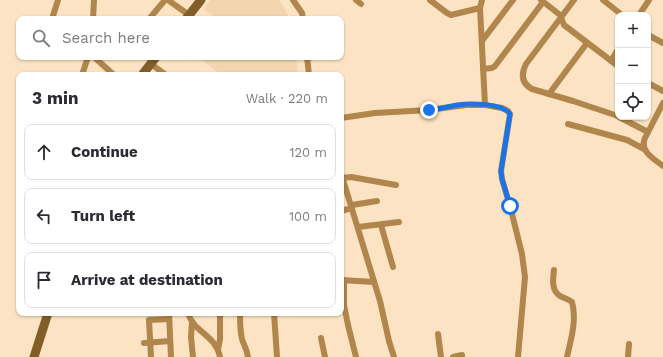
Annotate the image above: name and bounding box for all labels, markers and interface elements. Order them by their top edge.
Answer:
map controls [615,12,651,120]
button: + [615,12,651,48]
search box [16,16,344,60]
icon: search [30,27,52,49]
text: Search here [62,29,150,47]
button: − [615,48,651,84]
button: locate [615,84,651,120]
text: 3 min [32,88,78,108]
text: Walk · 220 m [246,91,328,106]
route end [420,101,438,119]
icon: ahead [33,141,55,163]
text: Continue [71,143,138,161]
text: 120 m [289,145,327,160]
route start [501,197,519,215]
icon: left [33,205,55,227]
text: Turn left [71,207,135,225]
text: 100 m [289,209,327,224]
icon: arrive [33,269,55,291]
text: Arrive at destination [71,271,223,289]

